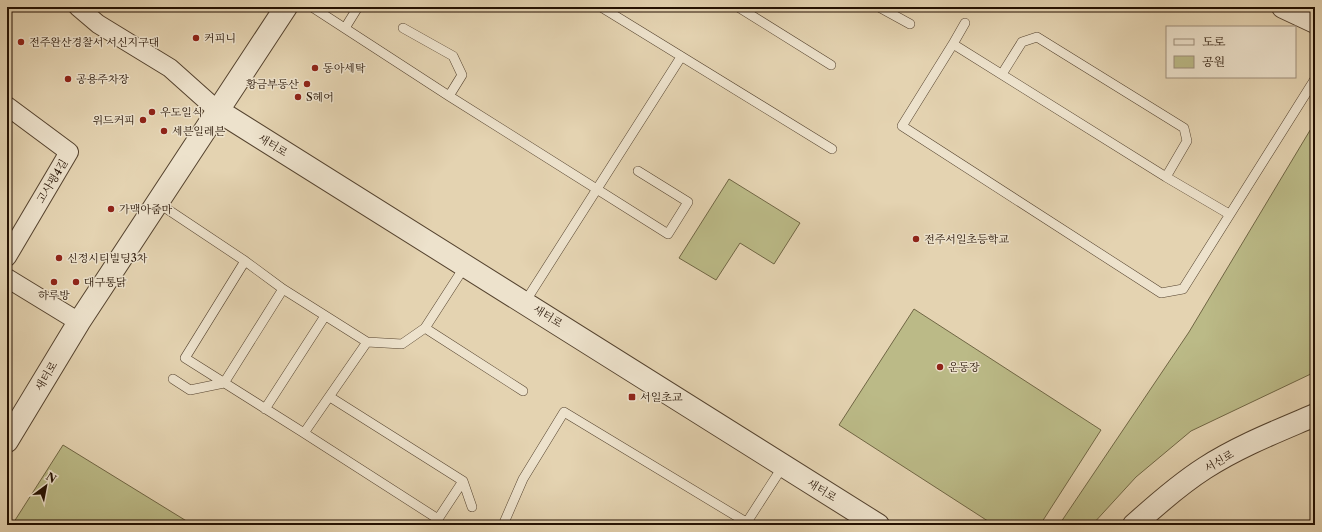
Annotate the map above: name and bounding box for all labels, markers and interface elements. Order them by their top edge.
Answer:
legend [1166,26,1296,78]
place label: 커피니 [204,31,236,45]
marker: 커피니 [191,33,201,43]
text: 도로 [1202,34,1226,49]
place label: 전주완산경찰서 서신지구대 [29,35,159,49]
marker: 전주완산경찰서 서신지구대 [16,37,26,47]
text: 공원 [1202,54,1225,69]
place label: 동아세탁 [323,61,366,75]
marker: 동아세탁 [310,63,320,73]
place label: 공용주차장 [76,72,130,86]
marker: 공용주차장 [63,74,73,84]
place label: 황금부동산 [246,77,299,91]
marker: 황금부동산 [302,79,312,89]
place label: S헤어 [306,90,334,104]
marker: S헤어 [293,92,303,102]
place label: 우도일식 [160,105,203,119]
marker: 우도일식 [147,107,157,117]
place label: 위드커피 [92,113,135,127]
marker: 위드커피 [138,115,148,125]
place label: 세븐일레븐 [172,124,226,138]
marker: 세븐일레븐 [159,126,169,136]
street label: 새터로 [256,131,291,160]
street label: 고사평4길 [33,156,71,206]
place label: 가맥아줌마 [119,202,173,216]
marker: 가맥아줌마 [106,204,116,214]
place label: 전주서일초등학교 [924,232,1009,246]
marker: 전주서일초등학교 [911,234,921,244]
place label: 신정시티빌딩3차 [67,251,148,265]
marker: 신정시티빌딩3차 [54,253,64,263]
place label: 대구통닭 [84,275,127,289]
marker: 하루방 [49,277,59,287]
marker: 대구통닭 [71,277,81,287]
place label: 하루방 [38,288,70,302]
street label: 새터로 [531,302,566,331]
street label: 새터로 [32,358,60,393]
place label: 운동장 [948,360,980,374]
marker: 운동장 [935,362,945,372]
place label: 서일초교 [640,390,683,404]
marker: 서일초교 [627,392,637,402]
street label: 서신로 [1202,447,1237,475]
north arrow [26,466,66,506]
text: N [44,469,59,486]
street label: 새터로 [805,476,840,505]

